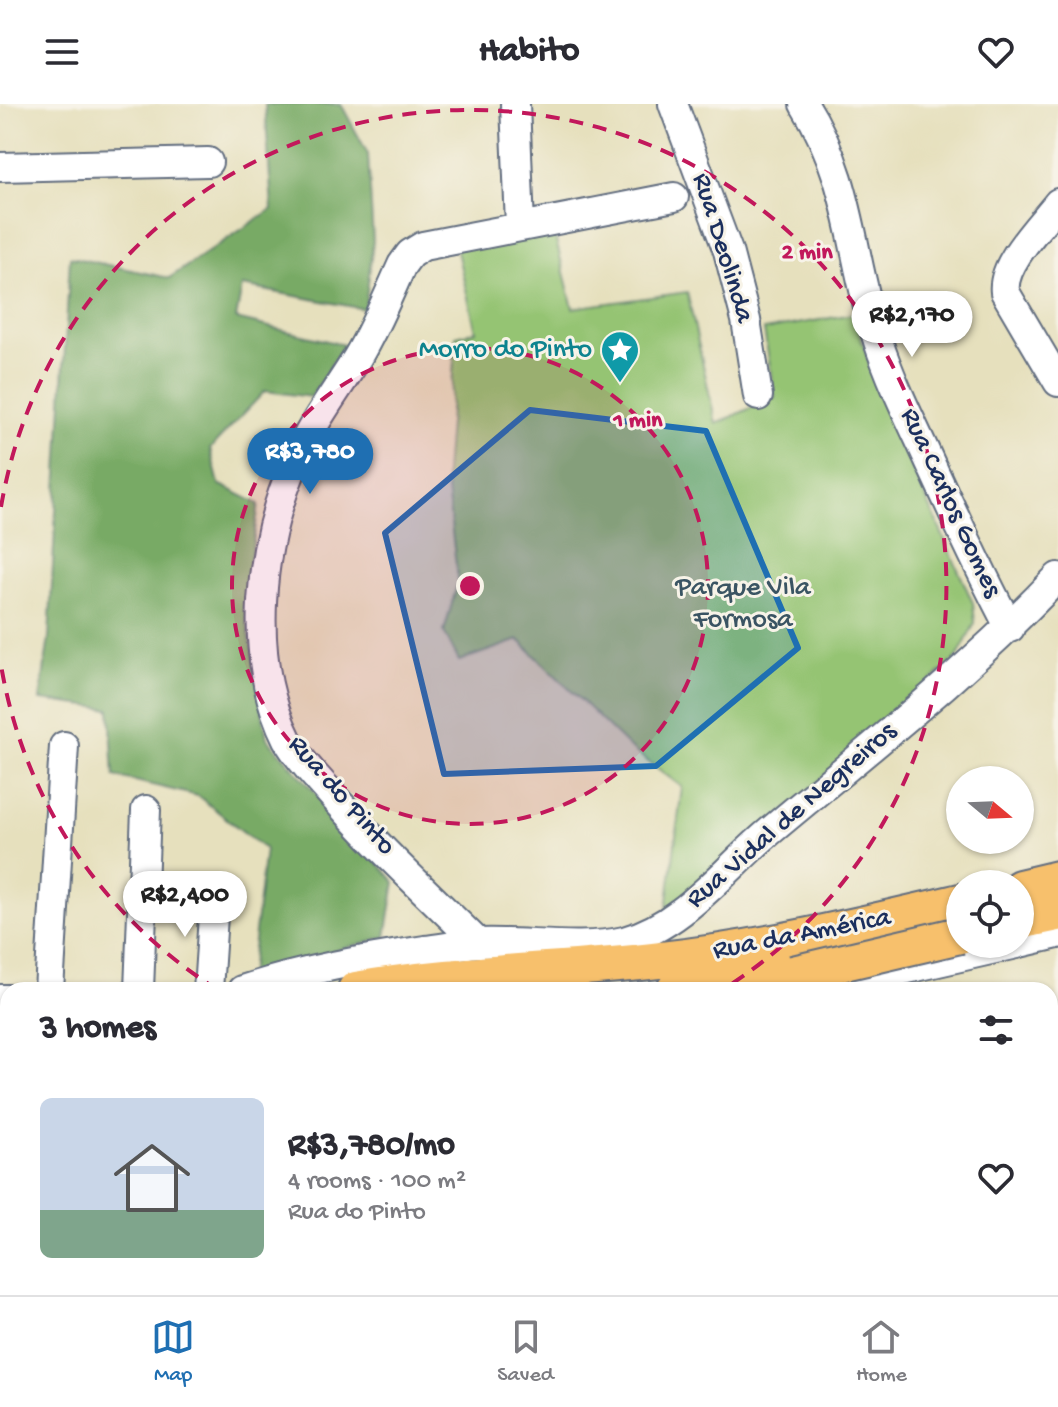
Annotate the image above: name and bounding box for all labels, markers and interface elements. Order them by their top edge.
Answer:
icon: menu [40,30,84,74]
icon: heart [974,30,1018,74]
text: Habito [479,31,579,74]
street label: Rua Deolinda [684,169,761,328]
text: 2 min [781,239,833,268]
pin: R$2,170 [838,291,986,359]
text: R$2,170 [870,301,955,332]
place icon: Morro do Pinto [599,329,641,384]
place label: Morro do Pinto [419,334,592,367]
street label: Rua Carlos Gomes [892,403,1009,604]
text: 1 min [612,407,663,436]
pin: R$3,780 [236,428,384,496]
text: R$3,780 [265,438,355,469]
centre of rings [456,572,484,600]
park label: Parque Vila Formosa [674,572,812,637]
street label: Rua Vidal de Negreiros [680,715,904,916]
street label: Rua do Pinto [280,729,402,863]
north arrow [946,766,1034,854]
map controls [946,766,1034,958]
button: locate [946,870,1034,958]
pin: R$2,400 [111,871,259,939]
text: R$2,400 [141,881,229,912]
street label: Rua da América [710,901,895,968]
icon: filters [974,1008,1018,1052]
text: 3 homes [40,1010,156,1050]
text: R$3,780/mo [288,1127,455,1167]
icon: home [104,1130,200,1226]
icon: heart [974,1156,1018,1200]
text: 4 rooms · 100 m² [288,1167,466,1198]
text: Rua do Pinto [288,1198,426,1229]
tab: Map [151,1315,195,1389]
tab: Saved [497,1315,554,1389]
tab: Home [856,1315,907,1389]

